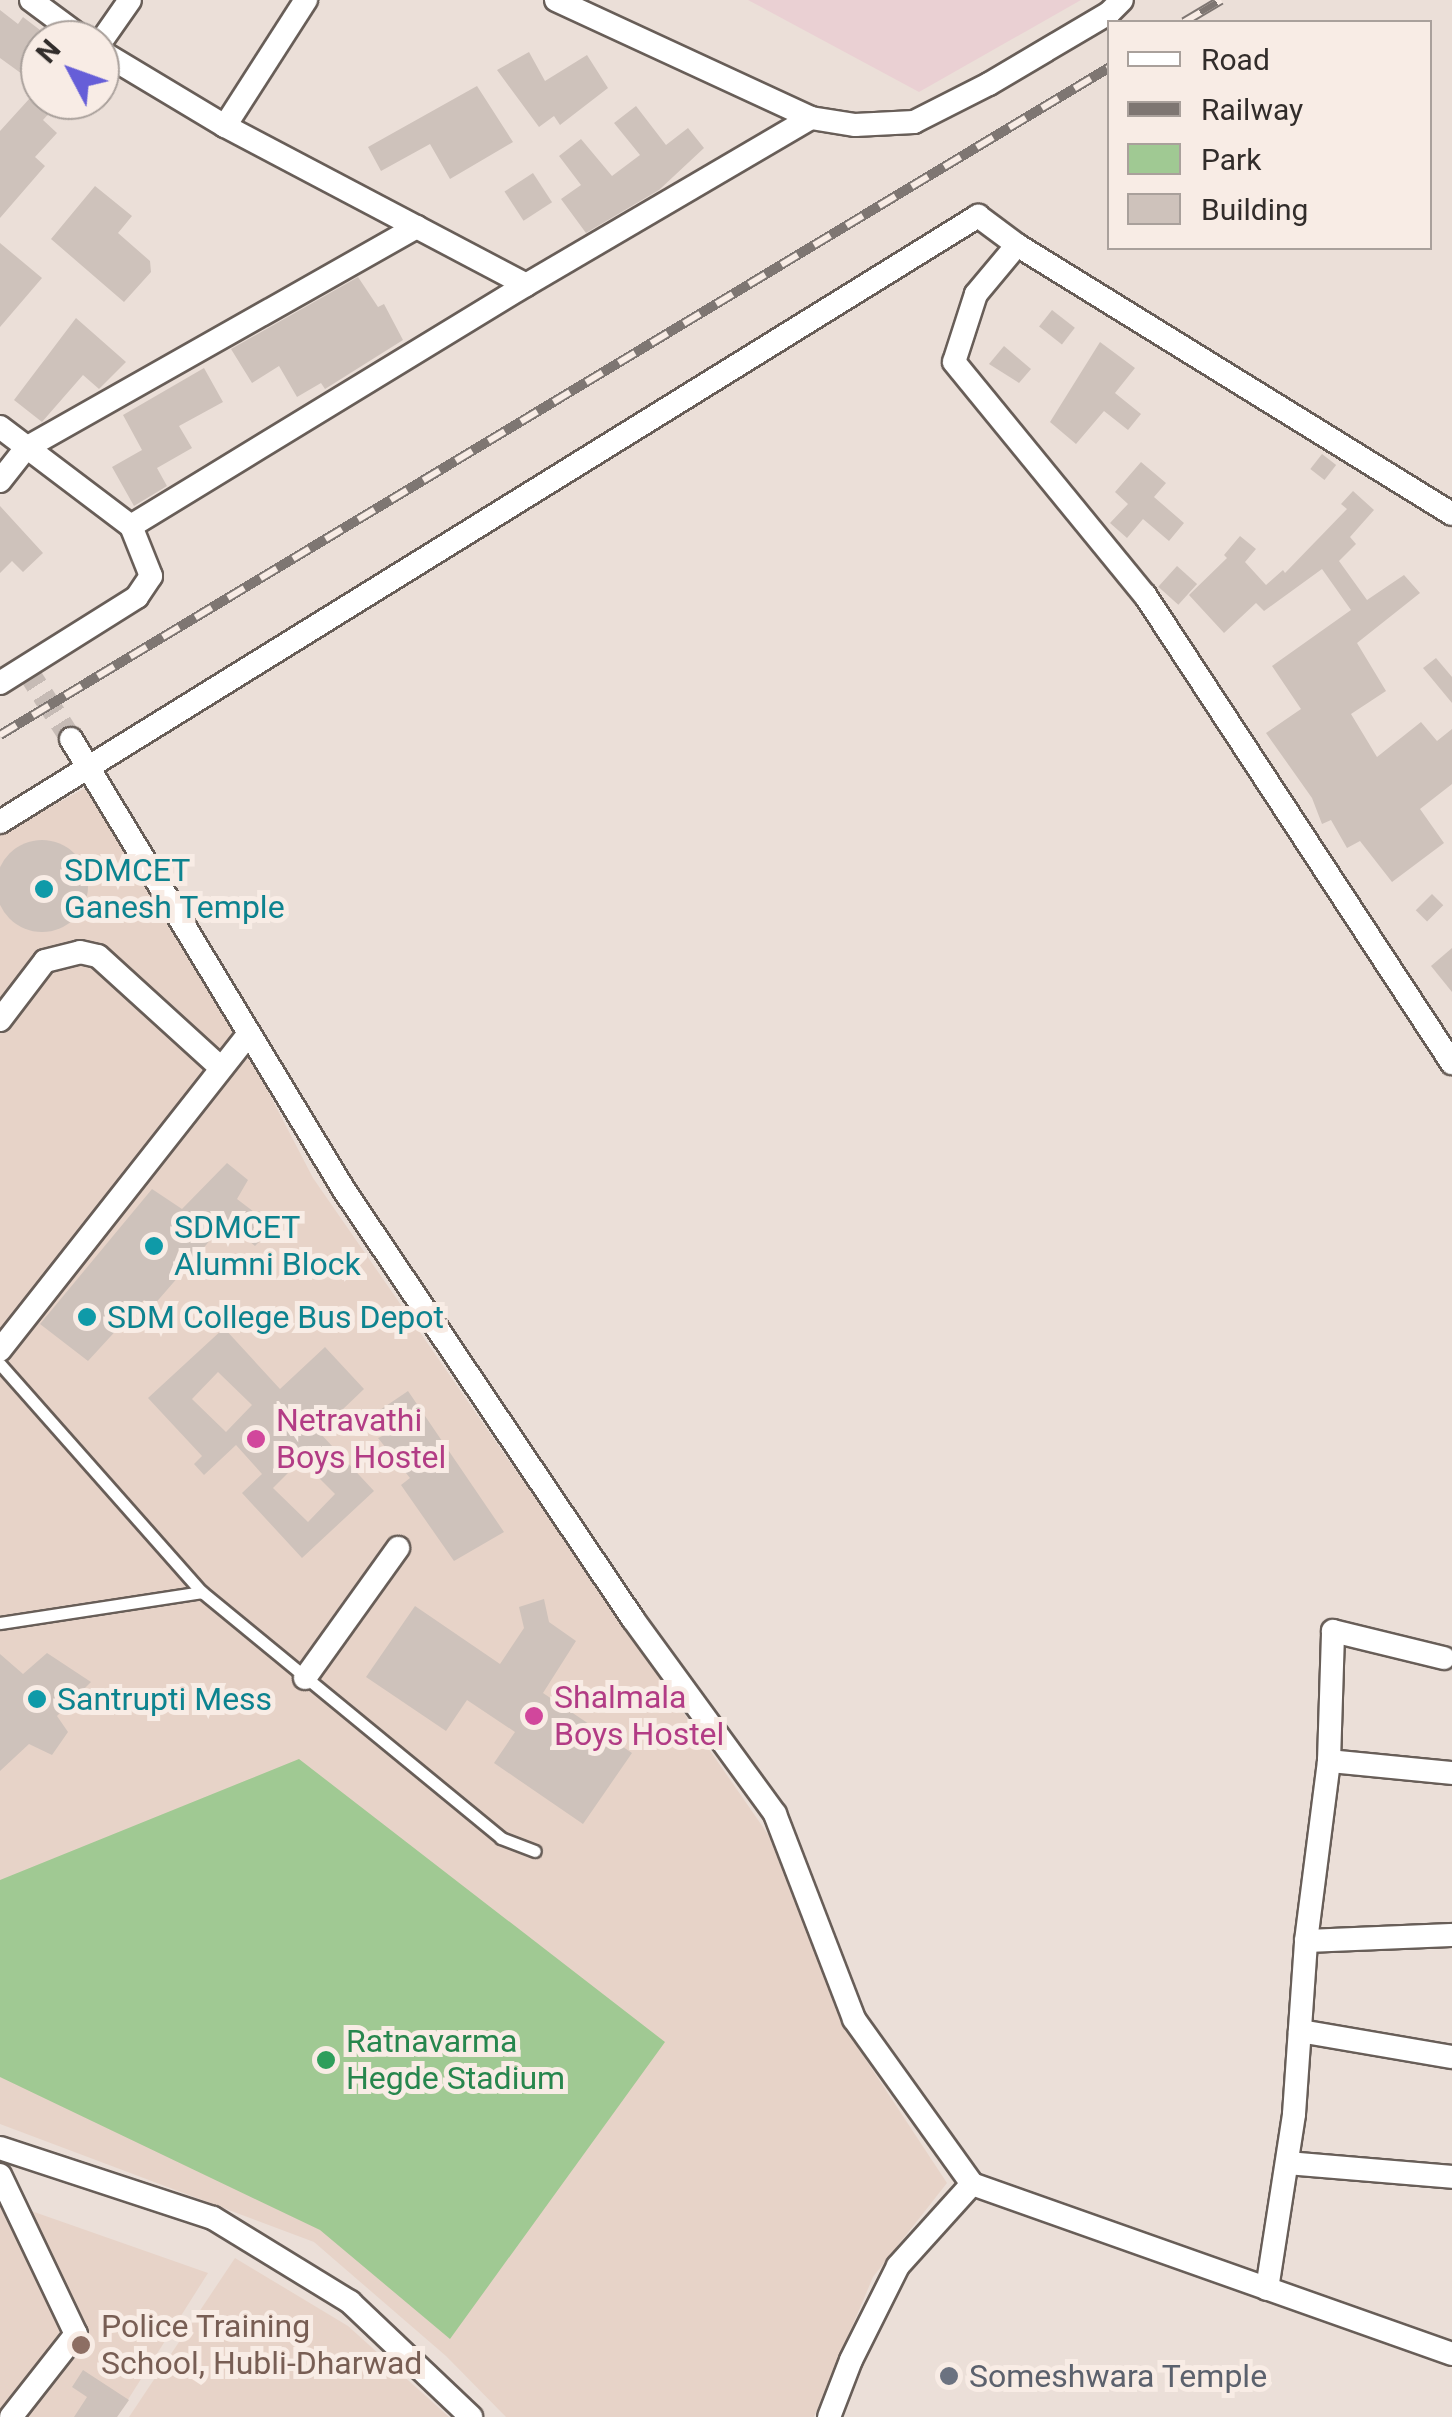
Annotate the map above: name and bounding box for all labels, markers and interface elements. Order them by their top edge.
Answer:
north arrow [20,20,120,120]
legend [1107,20,1432,250]
text: N [30,33,67,70]
text: Road [1201,42,1270,77]
text: Railway [1201,92,1303,127]
text: Park [1201,142,1261,177]
text: Building [1201,192,1308,227]
place label: SDMCET Ganesh Temple [64,852,285,927]
marker: SDMCET Ganesh Temple [33,878,55,900]
place label: SDMCET Alumni Block [174,1209,361,1284]
marker: SDMCET Alumni Block [143,1235,165,1257]
place label: SDM College Bus Depot [107,1298,444,1336]
marker: SDM College Bus Depot [76,1306,98,1328]
place label: Netravathi Boys Hostel [276,1402,446,1477]
marker: Netravathi Boys Hostel [245,1428,267,1450]
place label: Shalmala Boys Hostel [554,1679,724,1754]
place label: Santrupti Mess [57,1680,272,1718]
marker: Santrupti Mess [26,1688,48,1710]
marker: Shalmala Boys Hostel [523,1705,545,1727]
place label: Ratnavarma Hegde Stadium [346,2023,565,2098]
marker: Ratnavarma Hegde Stadium [315,2049,337,2071]
place label: Police Training School, Hubli-Dharwad [101,2308,422,2383]
marker: Police Training School, Hubli-Dharwad [70,2334,92,2356]
place label: Someshwara Temple [969,2357,1268,2395]
marker: Someshwara Temple [938,2365,960,2387]

